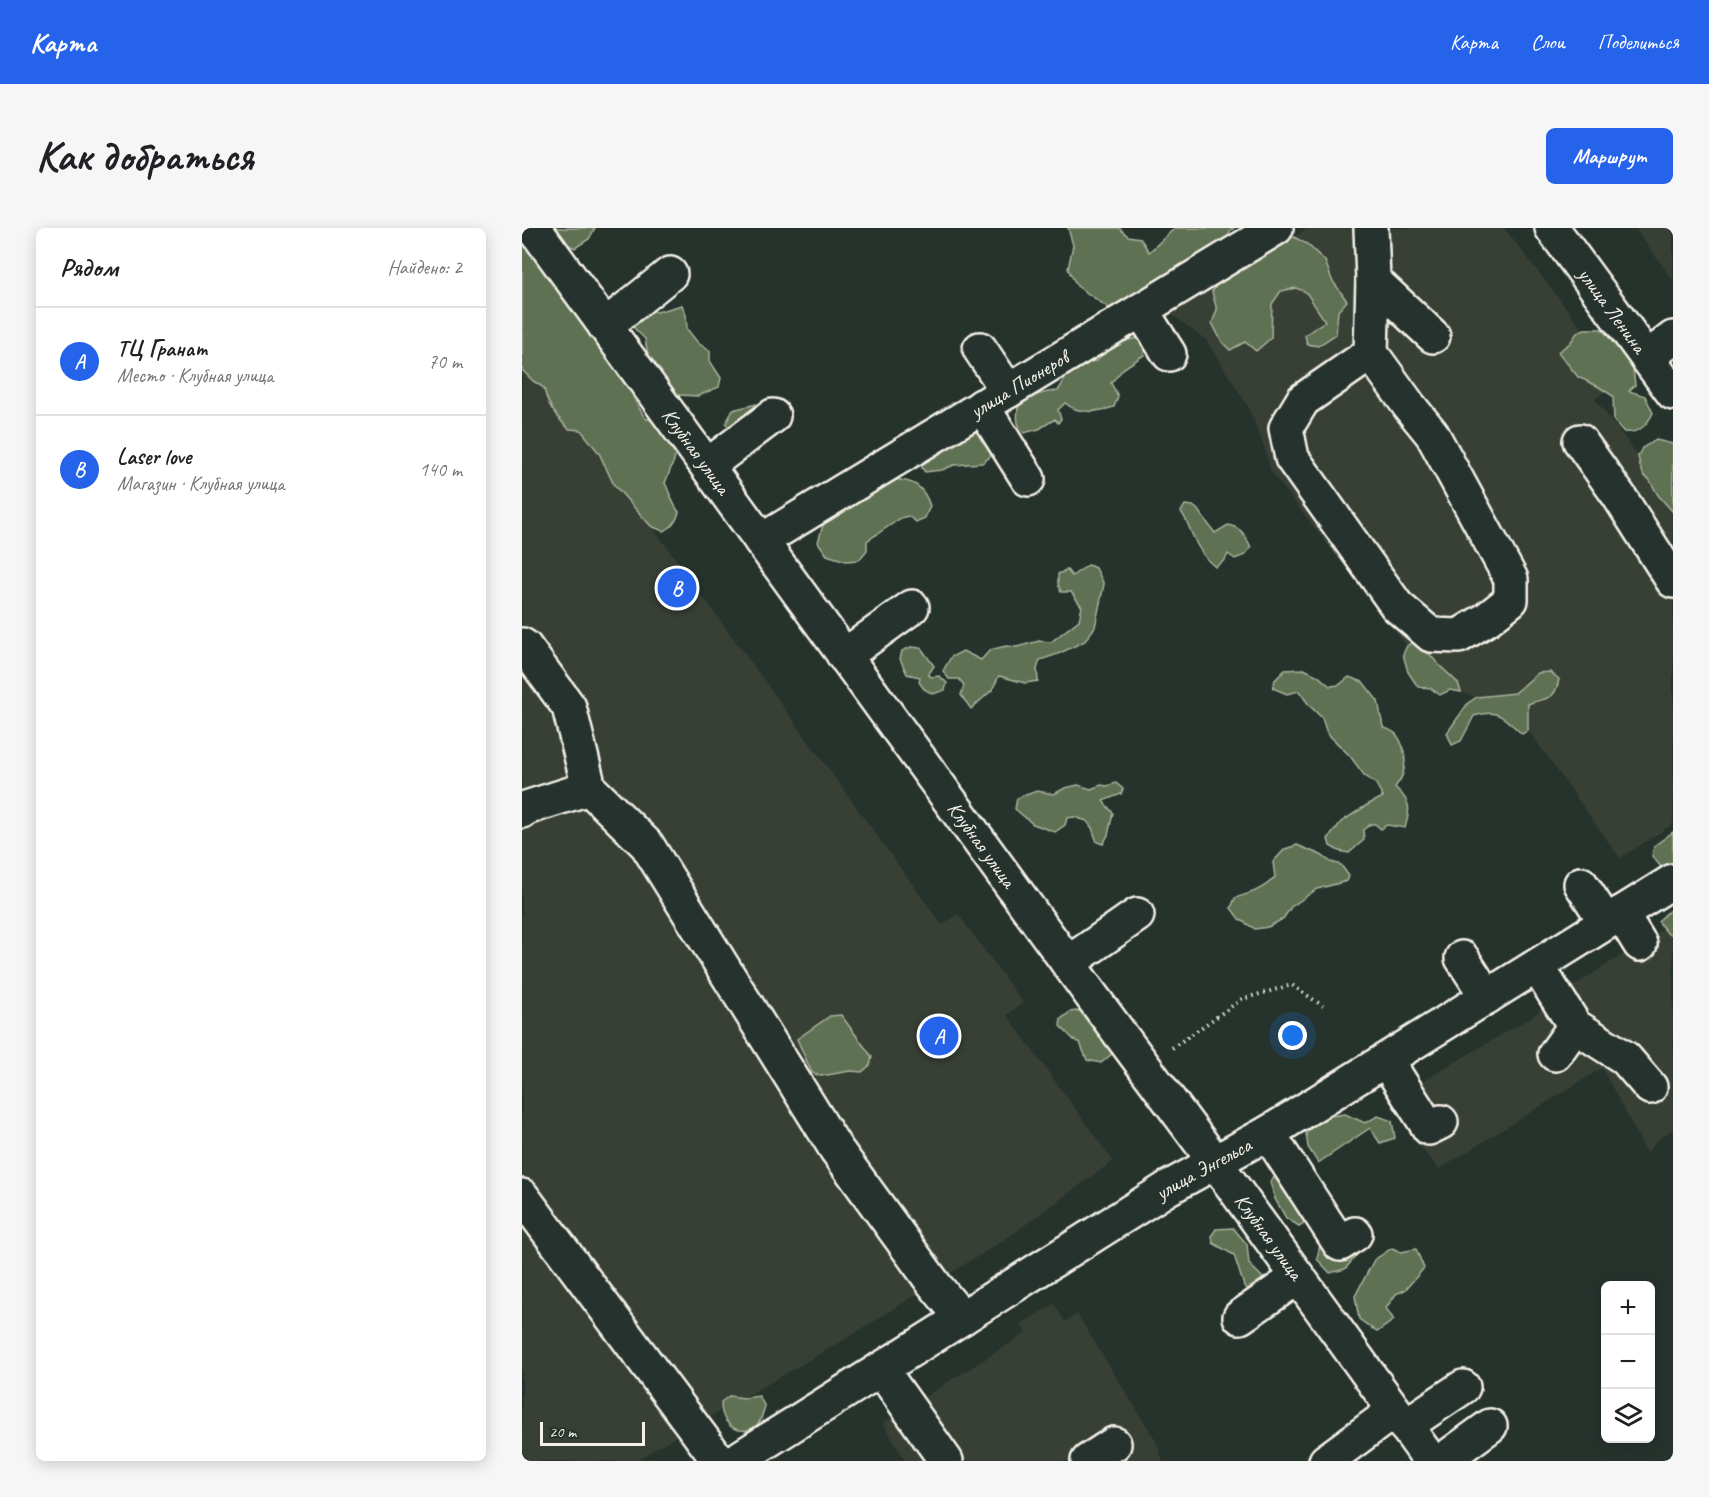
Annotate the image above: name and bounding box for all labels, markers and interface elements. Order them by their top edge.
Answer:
text: Карта [30,25,97,60]
text: Карта [1450,29,1498,55]
text: Слои [1531,29,1565,55]
text: Поделиться [1598,29,1679,55]
button: Маршрут [1546,128,1673,184]
text: Как добраться [36,130,253,183]
text: Рядом [60,251,118,284]
text: Найдено: 2 [387,255,462,280]
street label: улица Ленина [1571,261,1654,360]
text: ТЦ Гранат [117,335,208,363]
street label: улица Пионеров [963,342,1076,425]
text: A [74,349,85,374]
text: 70 m [428,349,462,374]
text: Место · Клубная улица [117,363,273,388]
street label: Клубная улица [656,403,738,502]
text: Laser love [117,443,191,471]
text: B [74,457,85,482]
text: 140 m [419,457,462,482]
text: Магазин · Клубная улица [117,471,284,496]
pin: B [658,566,696,610]
street label: Клубная улица [942,796,1023,895]
pin: A [920,1014,958,1058]
your location [1278,1021,1307,1050]
street label: улица Энгельса [1149,1131,1257,1207]
street label: Клубная улица [1229,1188,1310,1287]
map controls [1601,1281,1655,1443]
button: + [1601,1281,1655,1335]
button: − [1601,1335,1655,1389]
button: layers [1601,1389,1655,1443]
scale bar [540,1419,645,1446]
text: 20 m [549,1422,576,1442]

